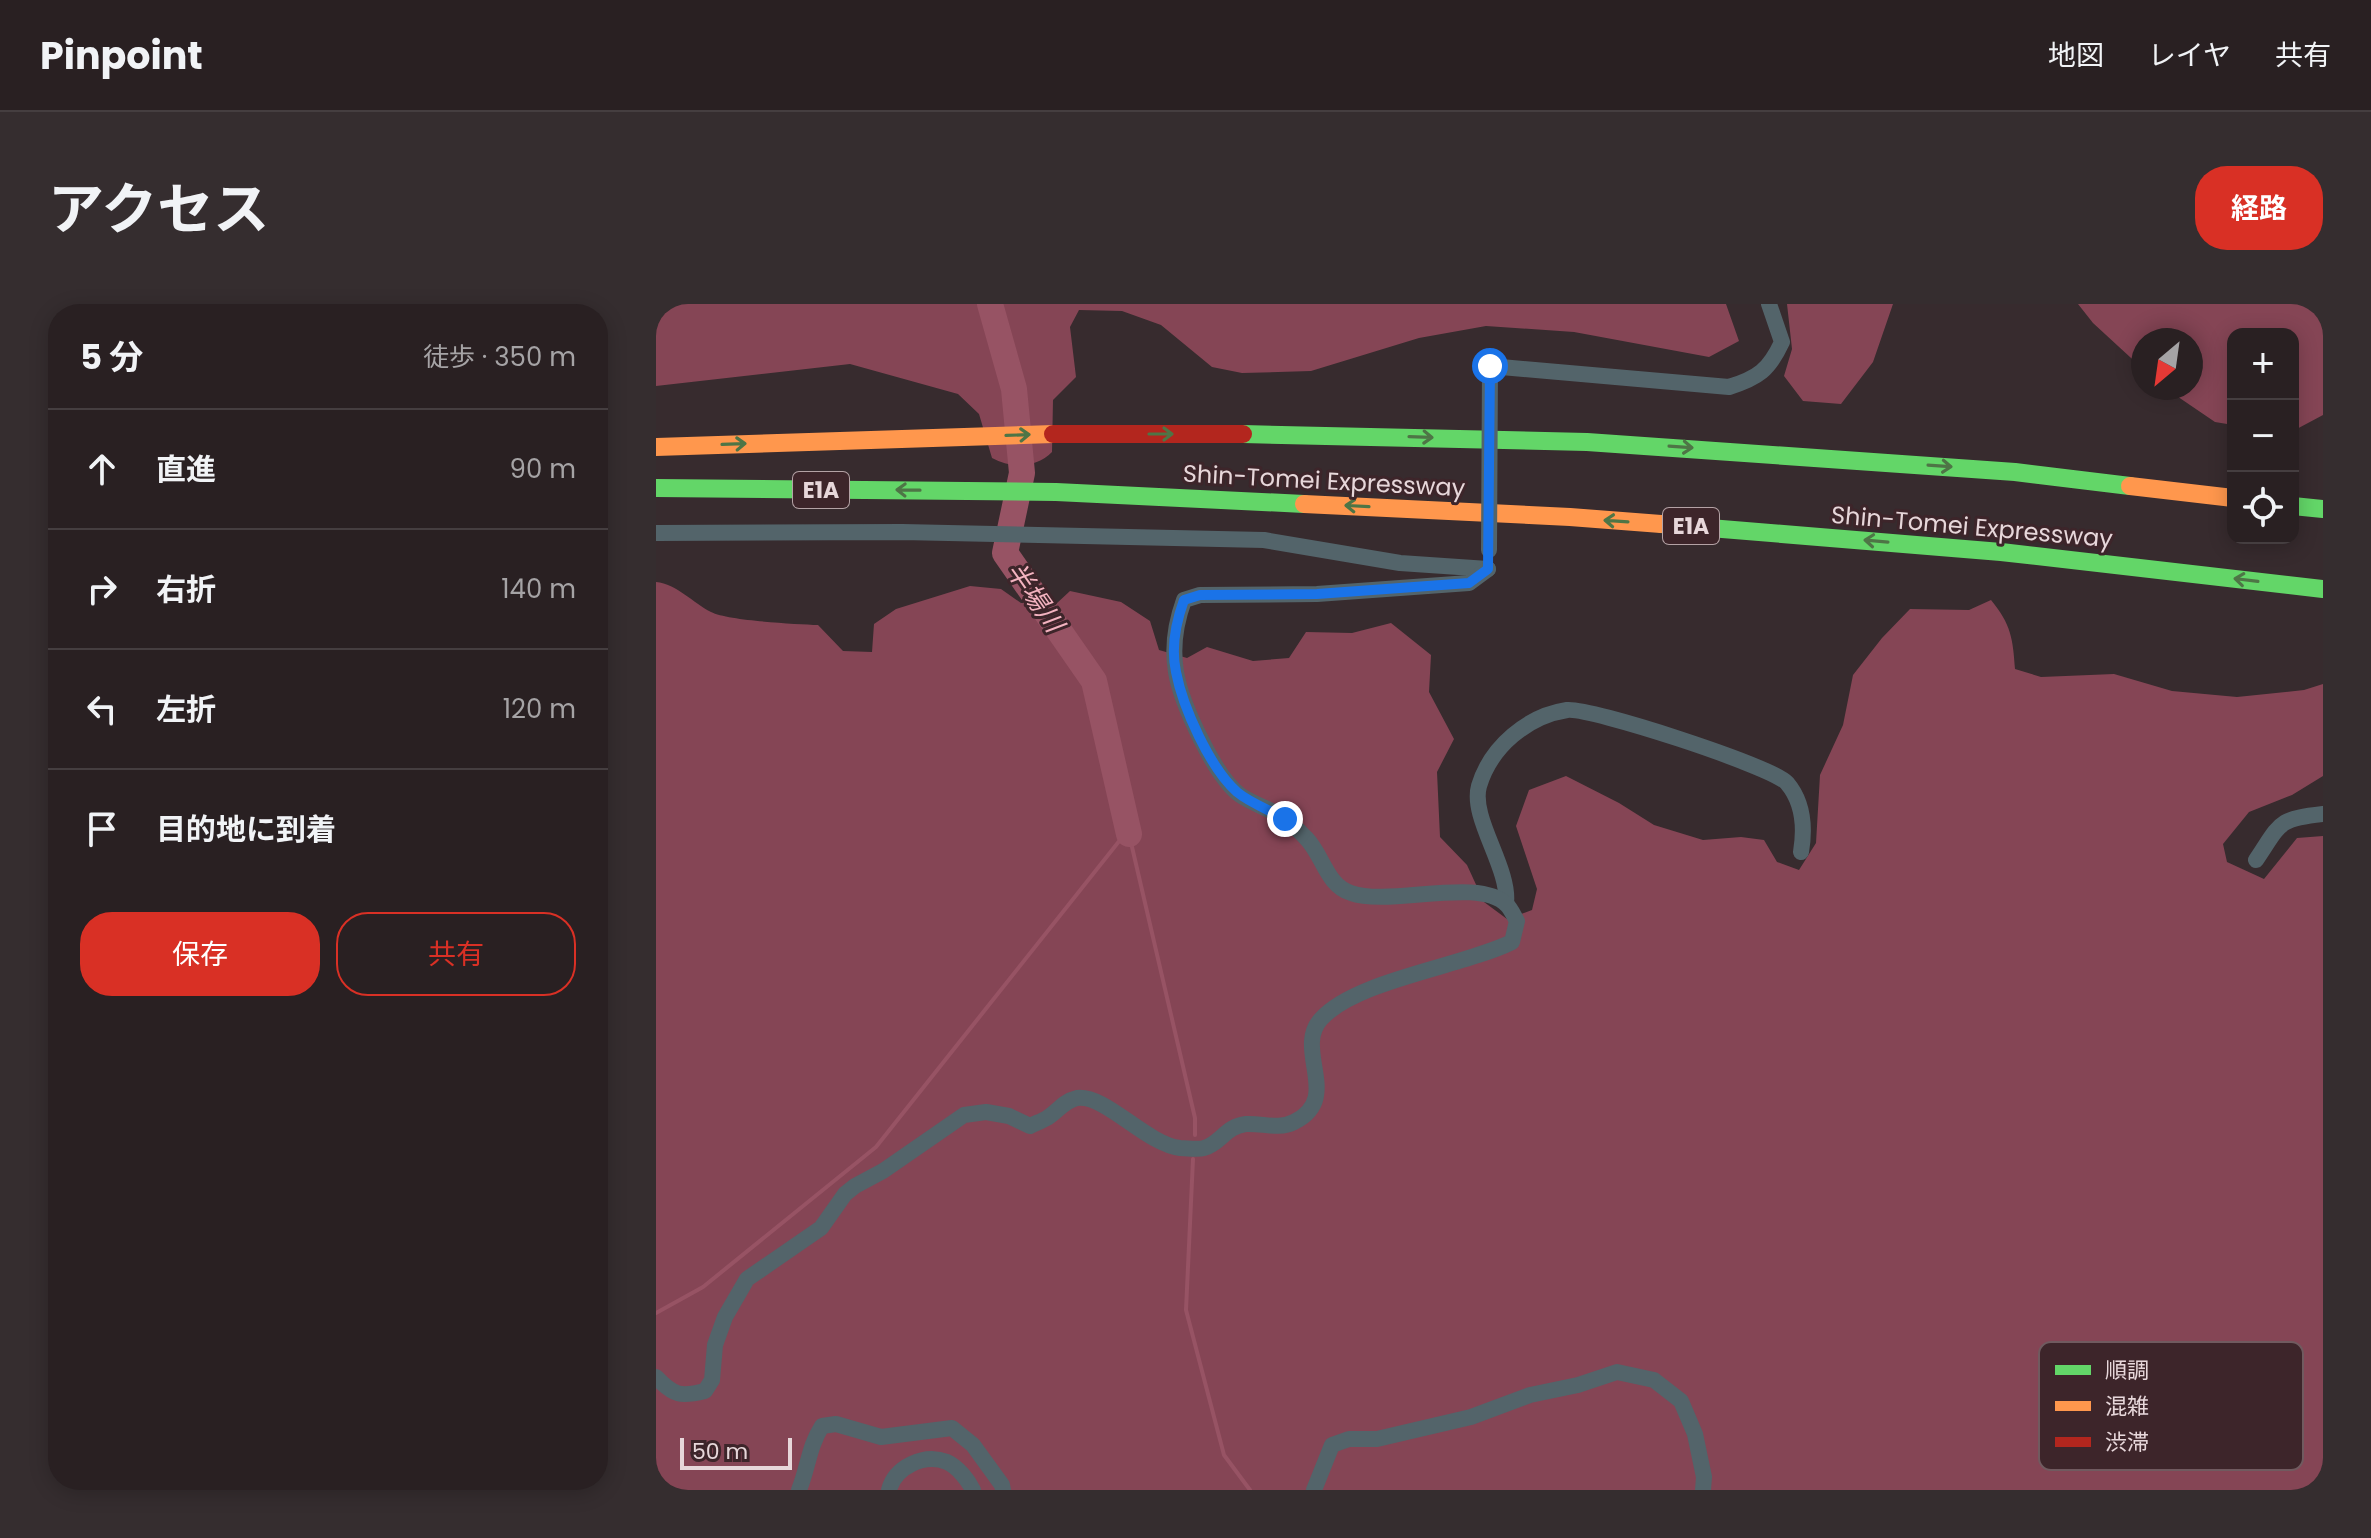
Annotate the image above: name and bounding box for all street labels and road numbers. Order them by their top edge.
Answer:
street label: Shin-Tomei Expressway [1182,457,1466,504]
road number: E1A [793,472,849,508]
street label: Shin-Tomei Expressway [1830,498,2115,555]
road number: E1A [1663,508,1719,544]

